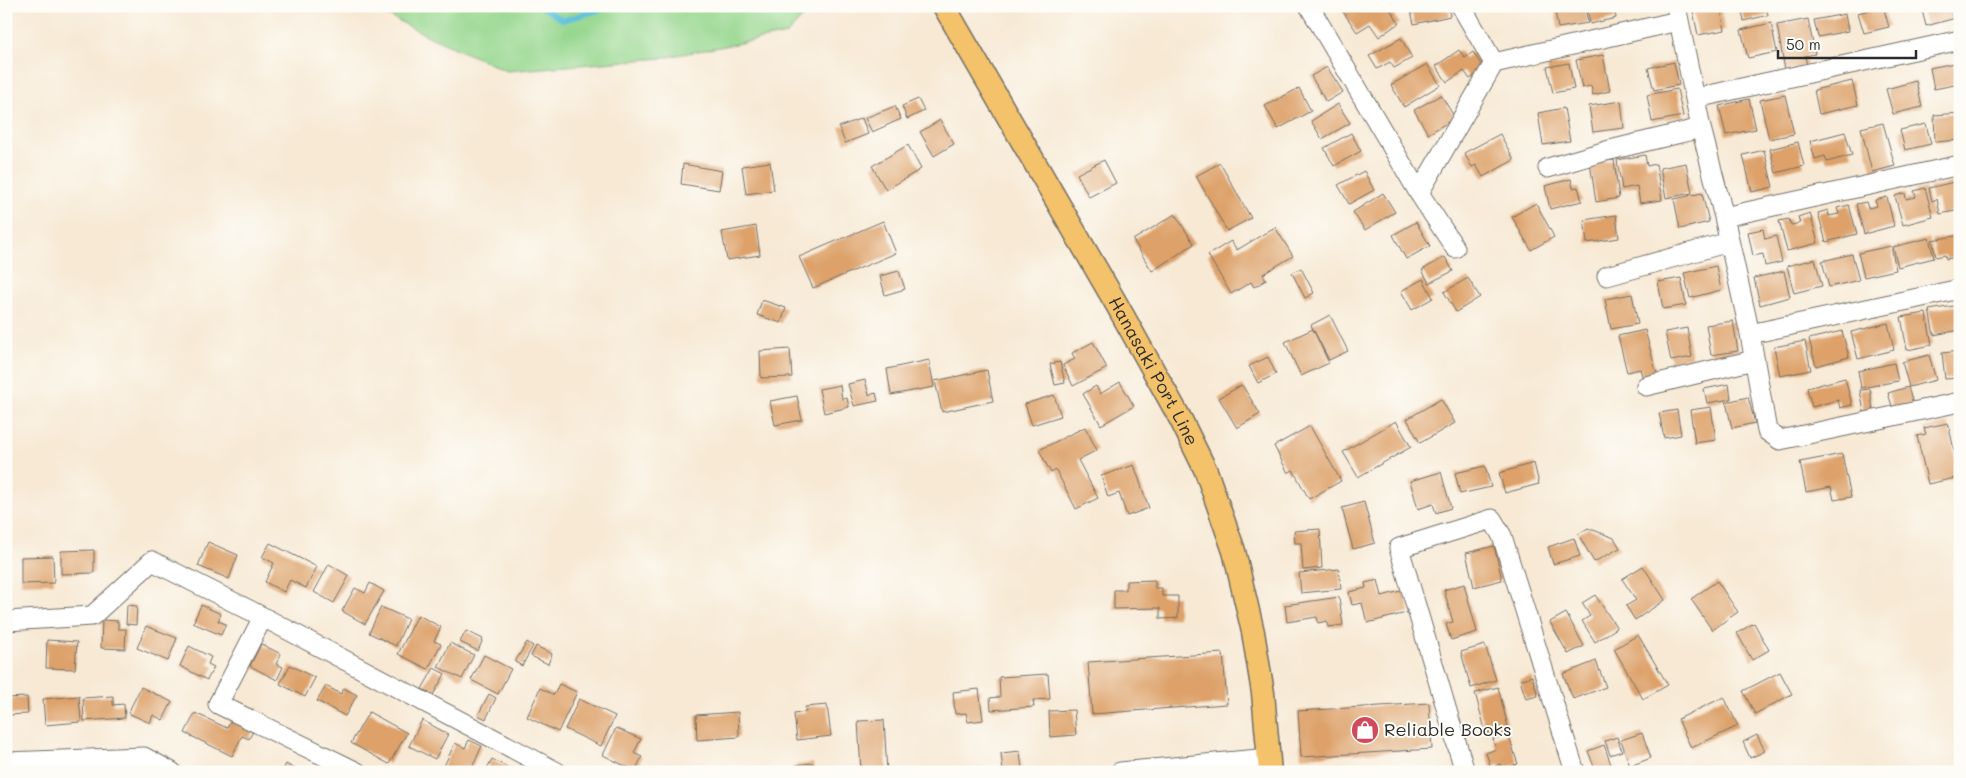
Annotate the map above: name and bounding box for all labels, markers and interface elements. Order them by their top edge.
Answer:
scale bar [1778,28,1916,60]
text: 50 m [1786,34,1821,54]
street label: Hanasaki Port Line [1104,292,1205,449]
shop icon: Reliable Books [1350,715,1380,745]
place label: Reliable Books [1384,717,1512,741]

